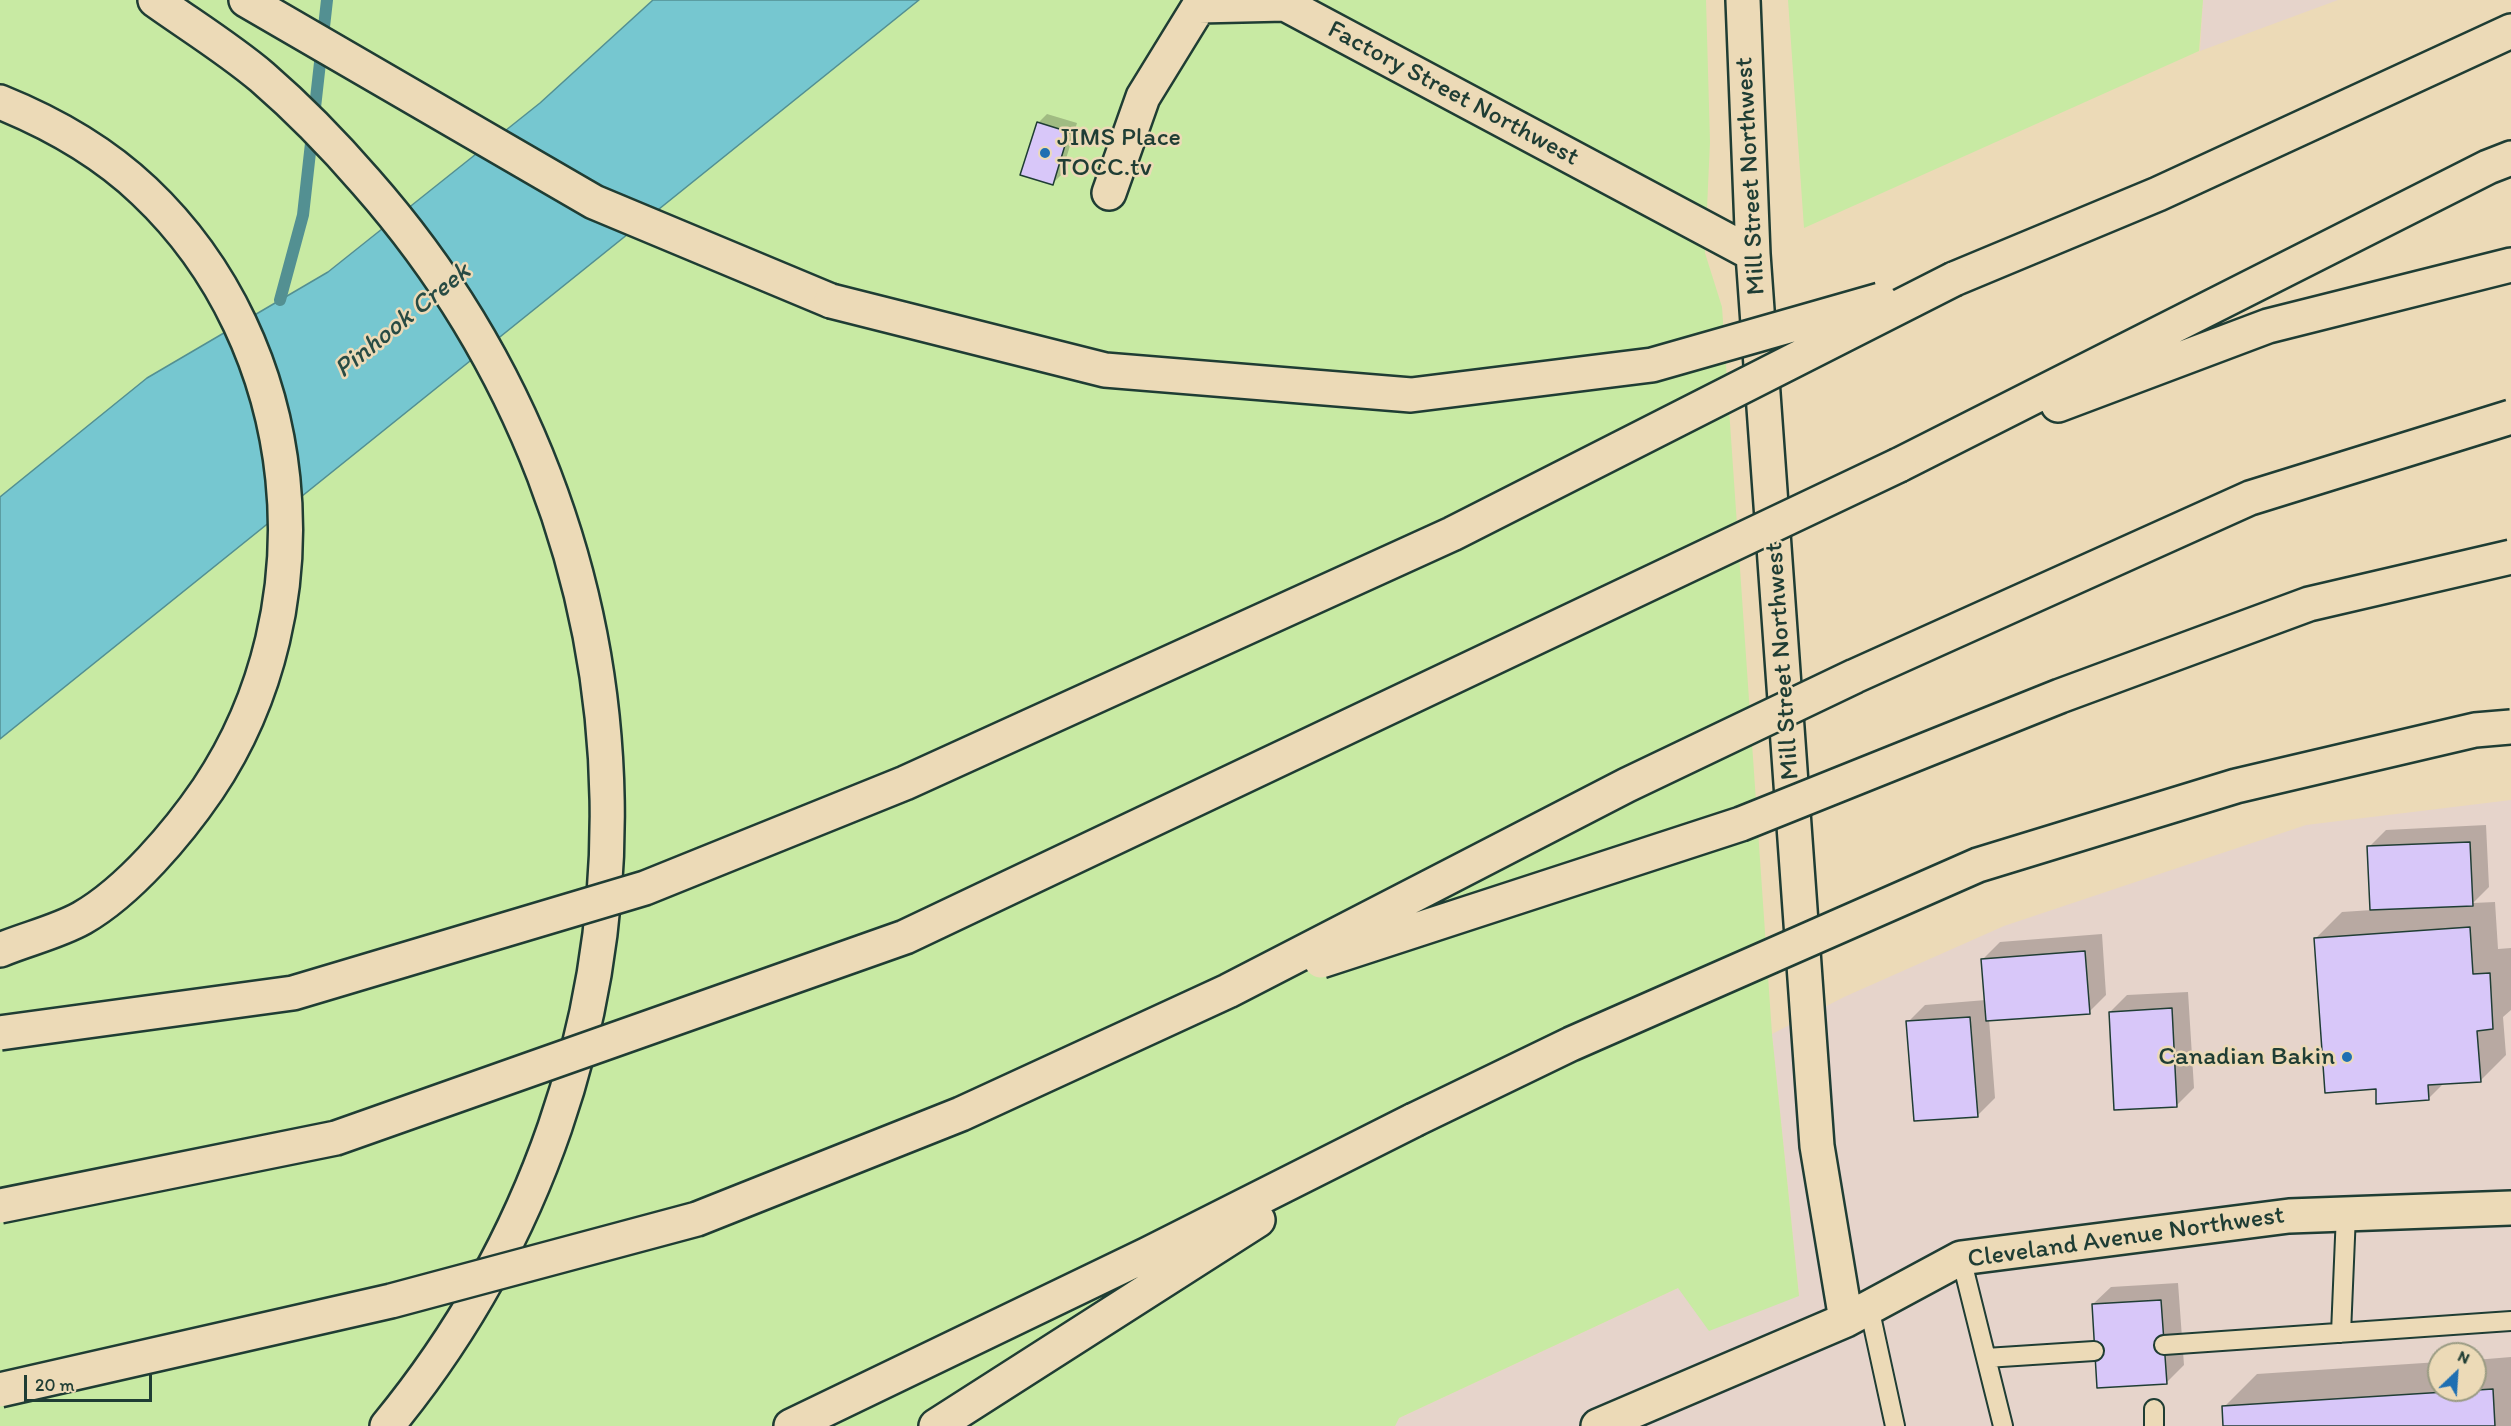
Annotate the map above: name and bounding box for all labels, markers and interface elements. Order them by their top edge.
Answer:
street label: Factory Street Northwest [1322,14,1584,174]
street label: Mill Street Northwest [1729,56,1773,296]
place label: JIMS Place TOCC.tv [1057,122,1181,184]
marker: JIMS Place TOCC.tv [1038,146,1052,160]
water label: Pinhook Creek [328,256,478,386]
street label: Mill Street Northwest [1759,541,1807,781]
place label: Canadian Bakin [2158,1041,2335,1073]
marker: Canadian Bakin [2340,1050,2354,1064]
street label: Cleveland Avenue Northwest [1966,1200,2286,1276]
north arrow [2427,1342,2487,1402]
text: N [2455,1346,2473,1368]
scale bar [27,1363,154,1401]
text: 20 m [35,1374,75,1396]

